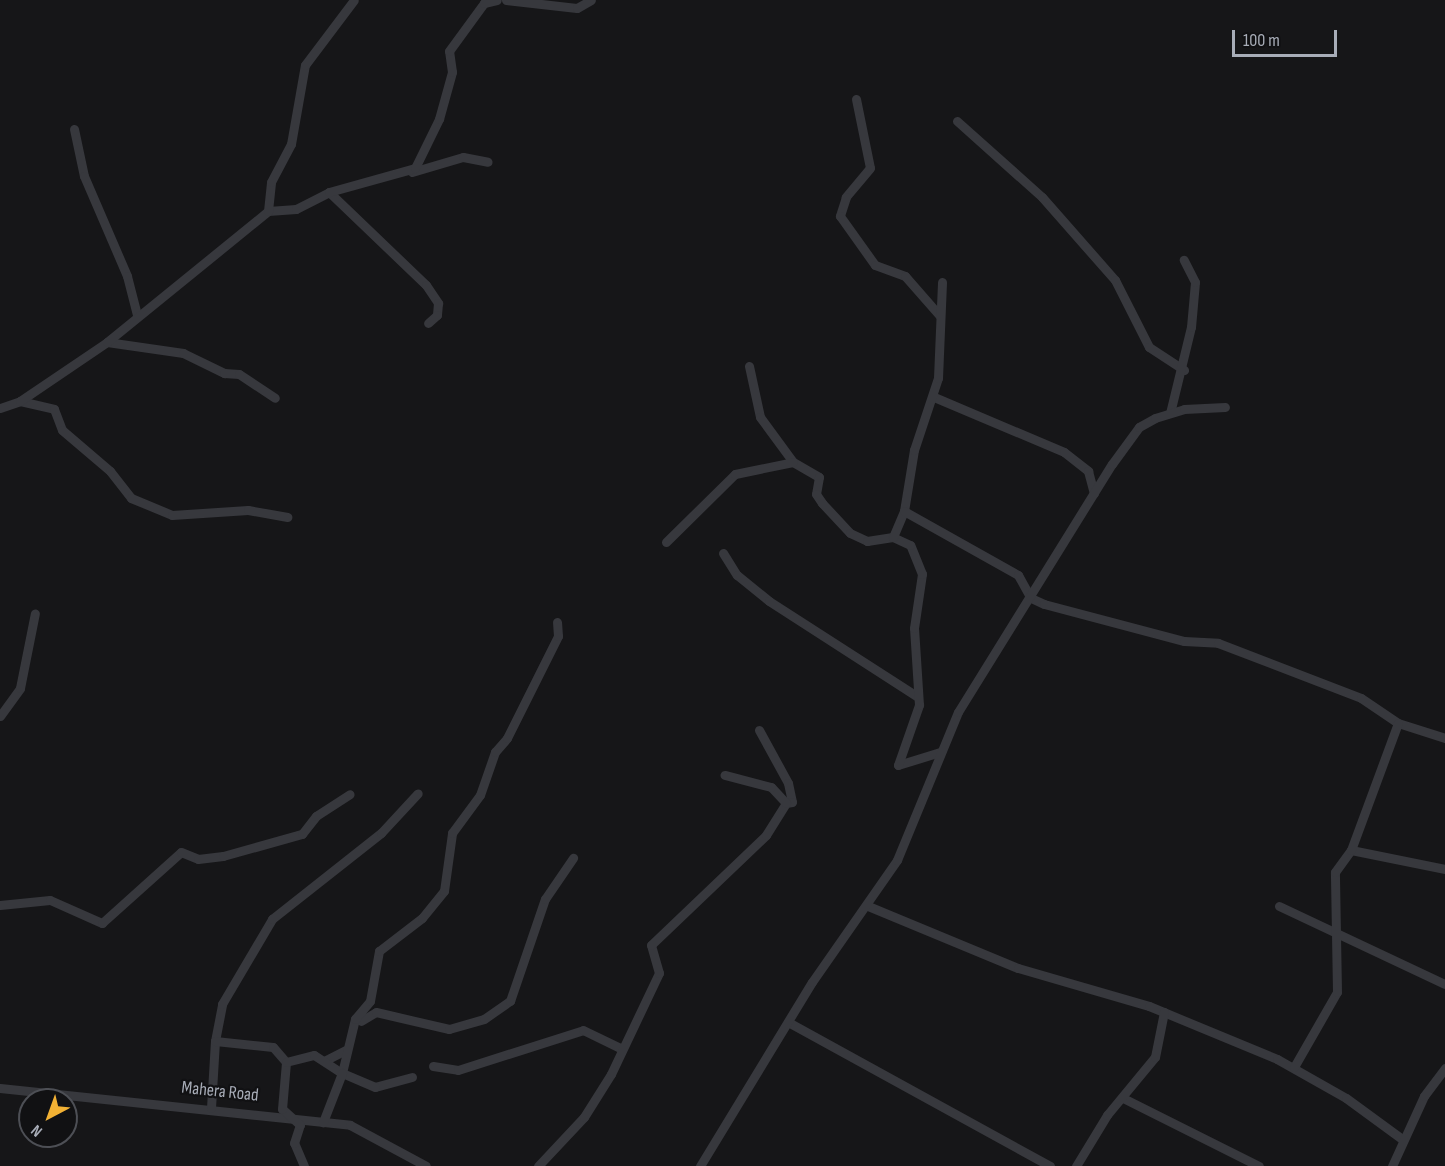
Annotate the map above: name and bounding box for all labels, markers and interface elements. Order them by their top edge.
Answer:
scale bar [1235,18,1340,56]
text: 100 m [1243,30,1280,51]
street label: Mahera Road [180,1077,260,1107]
north arrow [18,1088,78,1148]
text: N [28,1120,47,1140]

